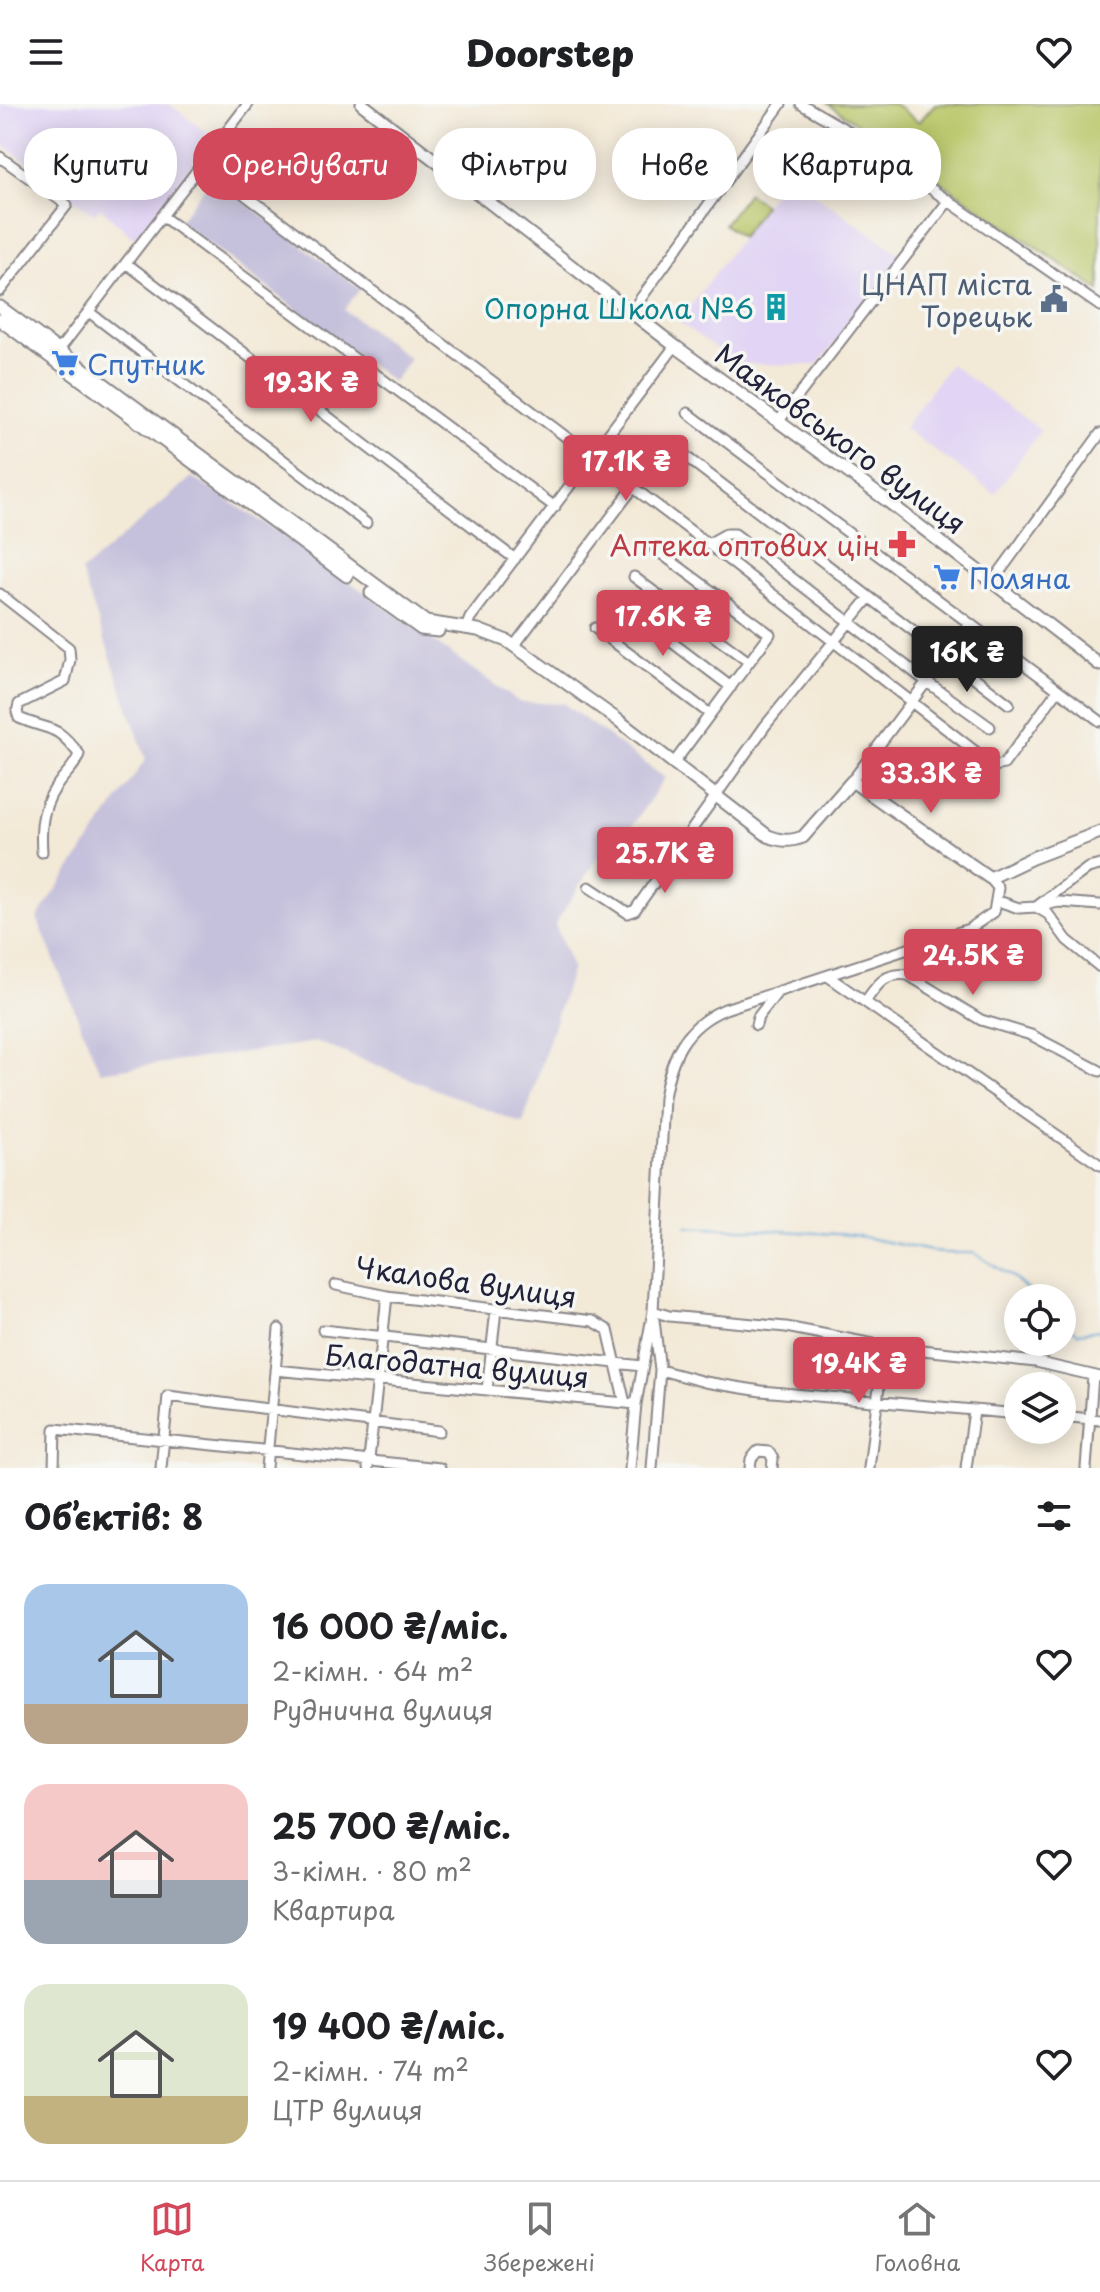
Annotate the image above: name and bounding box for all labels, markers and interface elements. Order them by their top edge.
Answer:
text: Doorstep [466,25,634,79]
icon: menu [24,30,68,74]
icon: heart [1032,30,1076,74]
chip: Купити [24,128,177,200]
chip: Орендувати [193,128,417,200]
chip: Фільтри [433,128,596,200]
chip: Нове [612,128,737,200]
chip: Квартира [753,128,941,200]
place label: ЦНАП міста Торецьк [861,262,1033,337]
public building icon: ЦНАП міста Торецьк [1039,284,1069,314]
place label: Опорна Школа №6 [484,286,754,329]
building icon: Опорна Школа №6 [761,292,791,322]
street label: Маяковського вулиця [707,332,975,544]
place label: Спутник [87,342,205,385]
supermarket icon: Спутник [50,348,80,378]
pin: 19.3K ₴ [237,356,385,424]
text: 19.3K ₴ [263,362,359,401]
pin: 17.1K ₴ [552,435,700,503]
text: 17.1K ₴ [581,441,671,480]
place label: Аптека оптових цін [610,523,880,566]
pharmacy icon: Аптека оптових цін [887,529,917,559]
place label: Поляна [969,556,1071,599]
supermarket icon: Поляна [932,562,962,592]
pin: 17.6K ₴ [589,590,737,658]
text: 17.6K ₴ [615,596,711,635]
pin: 16K ₴ [911,626,1023,694]
text: 16K ₴ [930,632,1004,671]
pin: 33.3K ₴ [857,747,1005,815]
text: 33.3K ₴ [880,753,982,792]
pin: 25.7K ₴ [591,827,739,895]
text: 25.7K ₴ [615,833,715,872]
pin: 24.5K ₴ [899,929,1047,997]
text: 24.5K ₴ [922,935,1024,974]
street label: Чкалова вулиця [353,1244,579,1318]
map controls [1004,1284,1076,1444]
button: locate [1004,1284,1076,1356]
street label: Благодатна вулиця [323,1332,591,1398]
pin: 19.4K ₴ [785,1337,933,1405]
text: 19.4K ₴ [811,1343,907,1382]
button: layers [1004,1372,1076,1444]
text: Об’єктів: 8 [24,1490,203,1542]
icon: filters [1032,1494,1076,1538]
text: 16 000 ₴/міс. [272,1599,508,1651]
icon: home [88,1616,184,1712]
icon: heart [1032,1642,1076,1686]
text: 2-кімн. · 64 m² [272,1651,473,1690]
text: Руднична вулиця [272,1690,493,1729]
text: 25 700 ₴/міс. [272,1799,511,1851]
icon: home [88,1816,184,1912]
icon: heart [1032,1842,1076,1886]
text: 3-кімн. · 80 m² [272,1851,472,1890]
text: Квартира [272,1890,395,1929]
text: 19 400 ₴/міс. [272,1999,505,2051]
icon: home [88,2016,184,2112]
icon: heart [1032,2042,1076,2086]
text: 2-кімн. · 74 m² [272,2051,469,2090]
text: ЦТР вулиця [272,2090,423,2129]
tab: Карта [140,2197,204,2278]
tab: Збережені [484,2197,595,2278]
tab: Головна [875,2197,960,2278]

